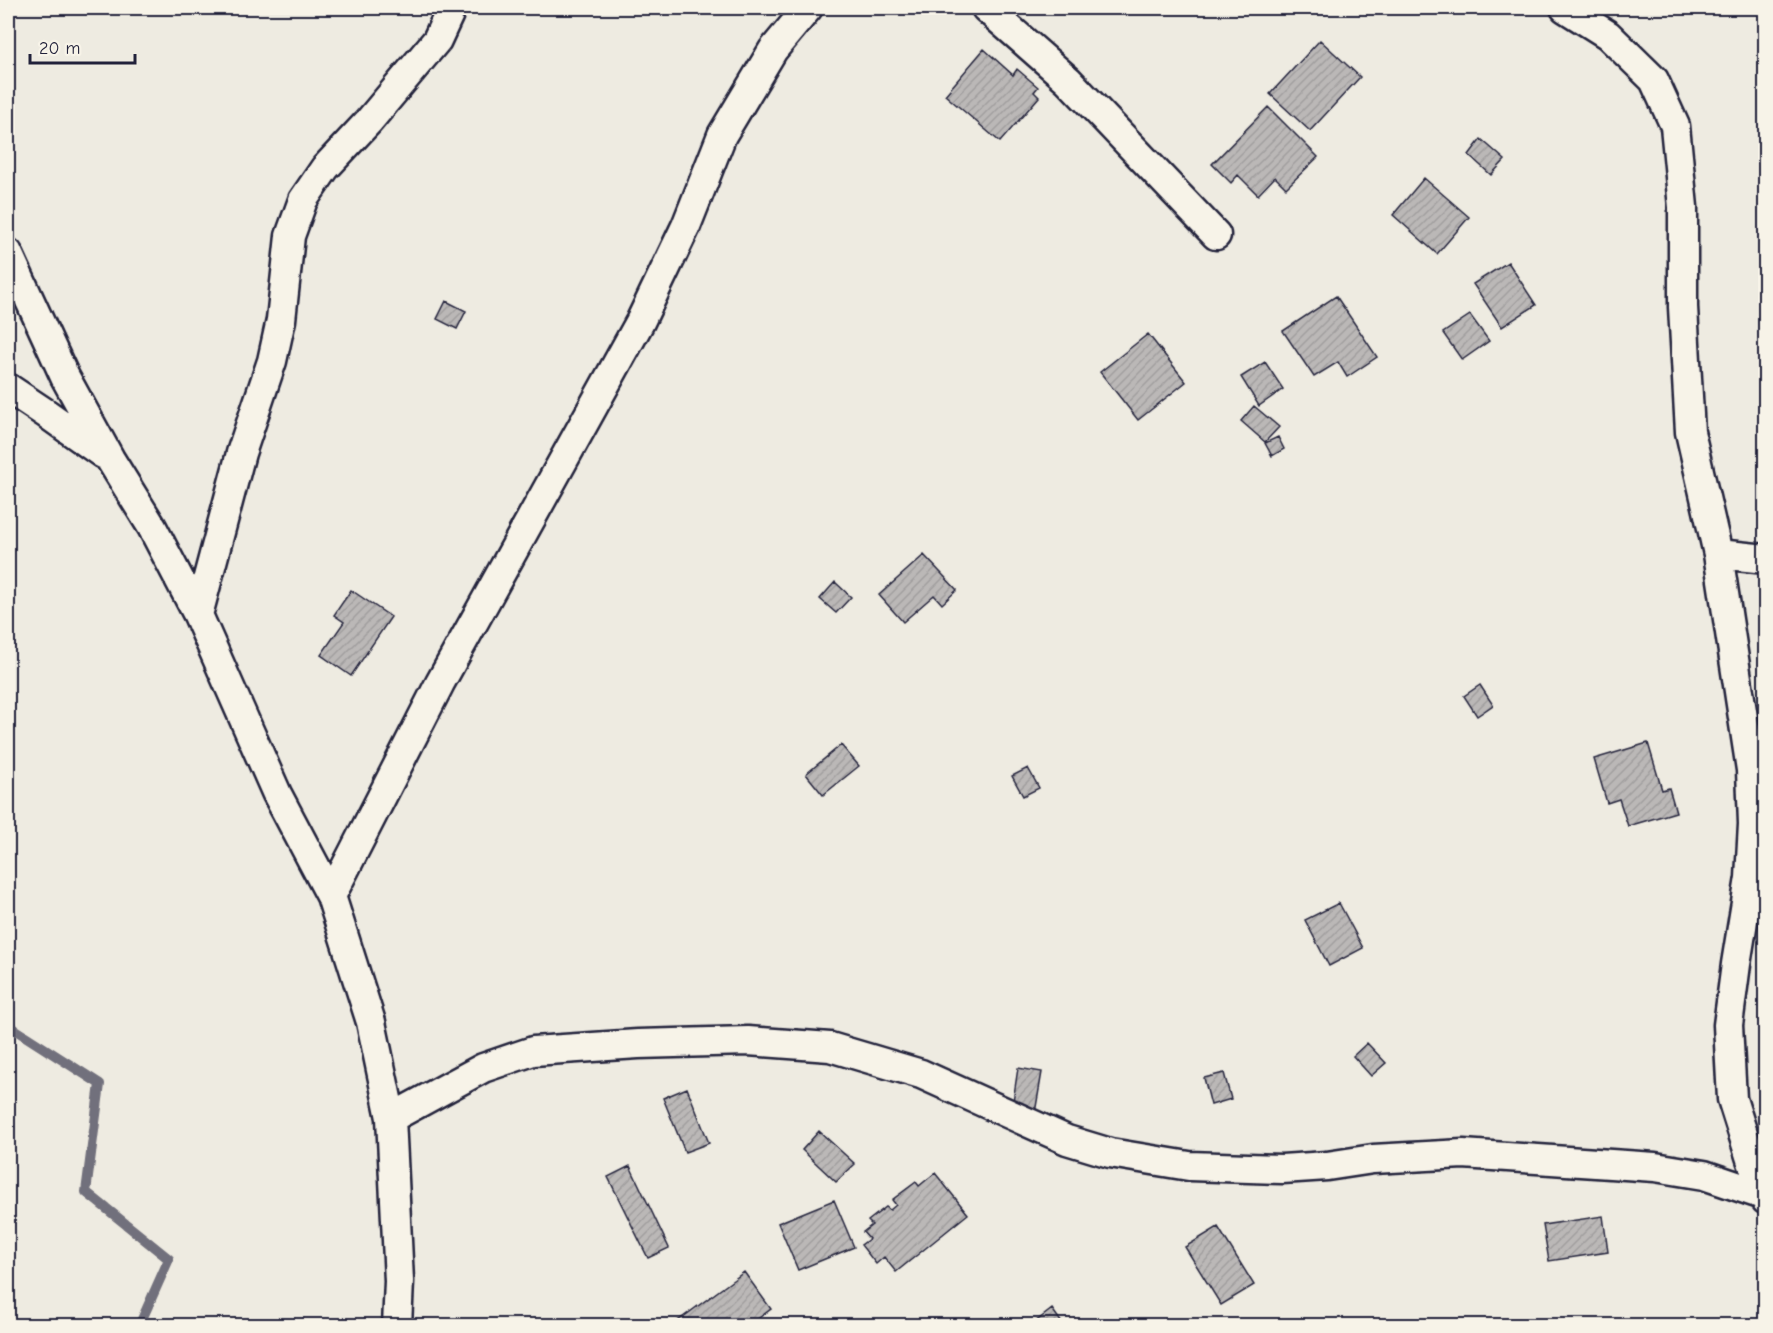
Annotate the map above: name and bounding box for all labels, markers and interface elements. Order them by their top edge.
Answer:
scale bar [30,27,135,65]
text: 20 m [39,38,80,59]

